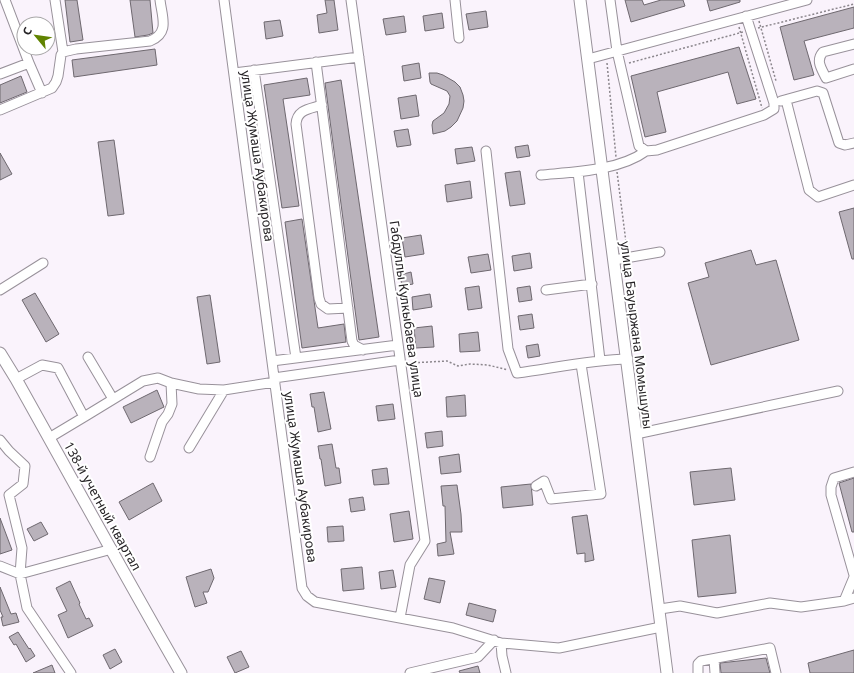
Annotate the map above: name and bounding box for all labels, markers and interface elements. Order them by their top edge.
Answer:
north arrow [16,16,56,56]
text: С [19,24,35,38]
street label: улица Жумаша Аубакирова [237,69,279,243]
street label: Габдуллы Кулкыбаева улица [386,219,428,399]
street label: улица Бауыржана Момышулы [617,240,657,430]
street label: улица Жумаша Аубакирова [280,390,322,564]
street label: 138-й учетный квартал [60,438,146,574]

